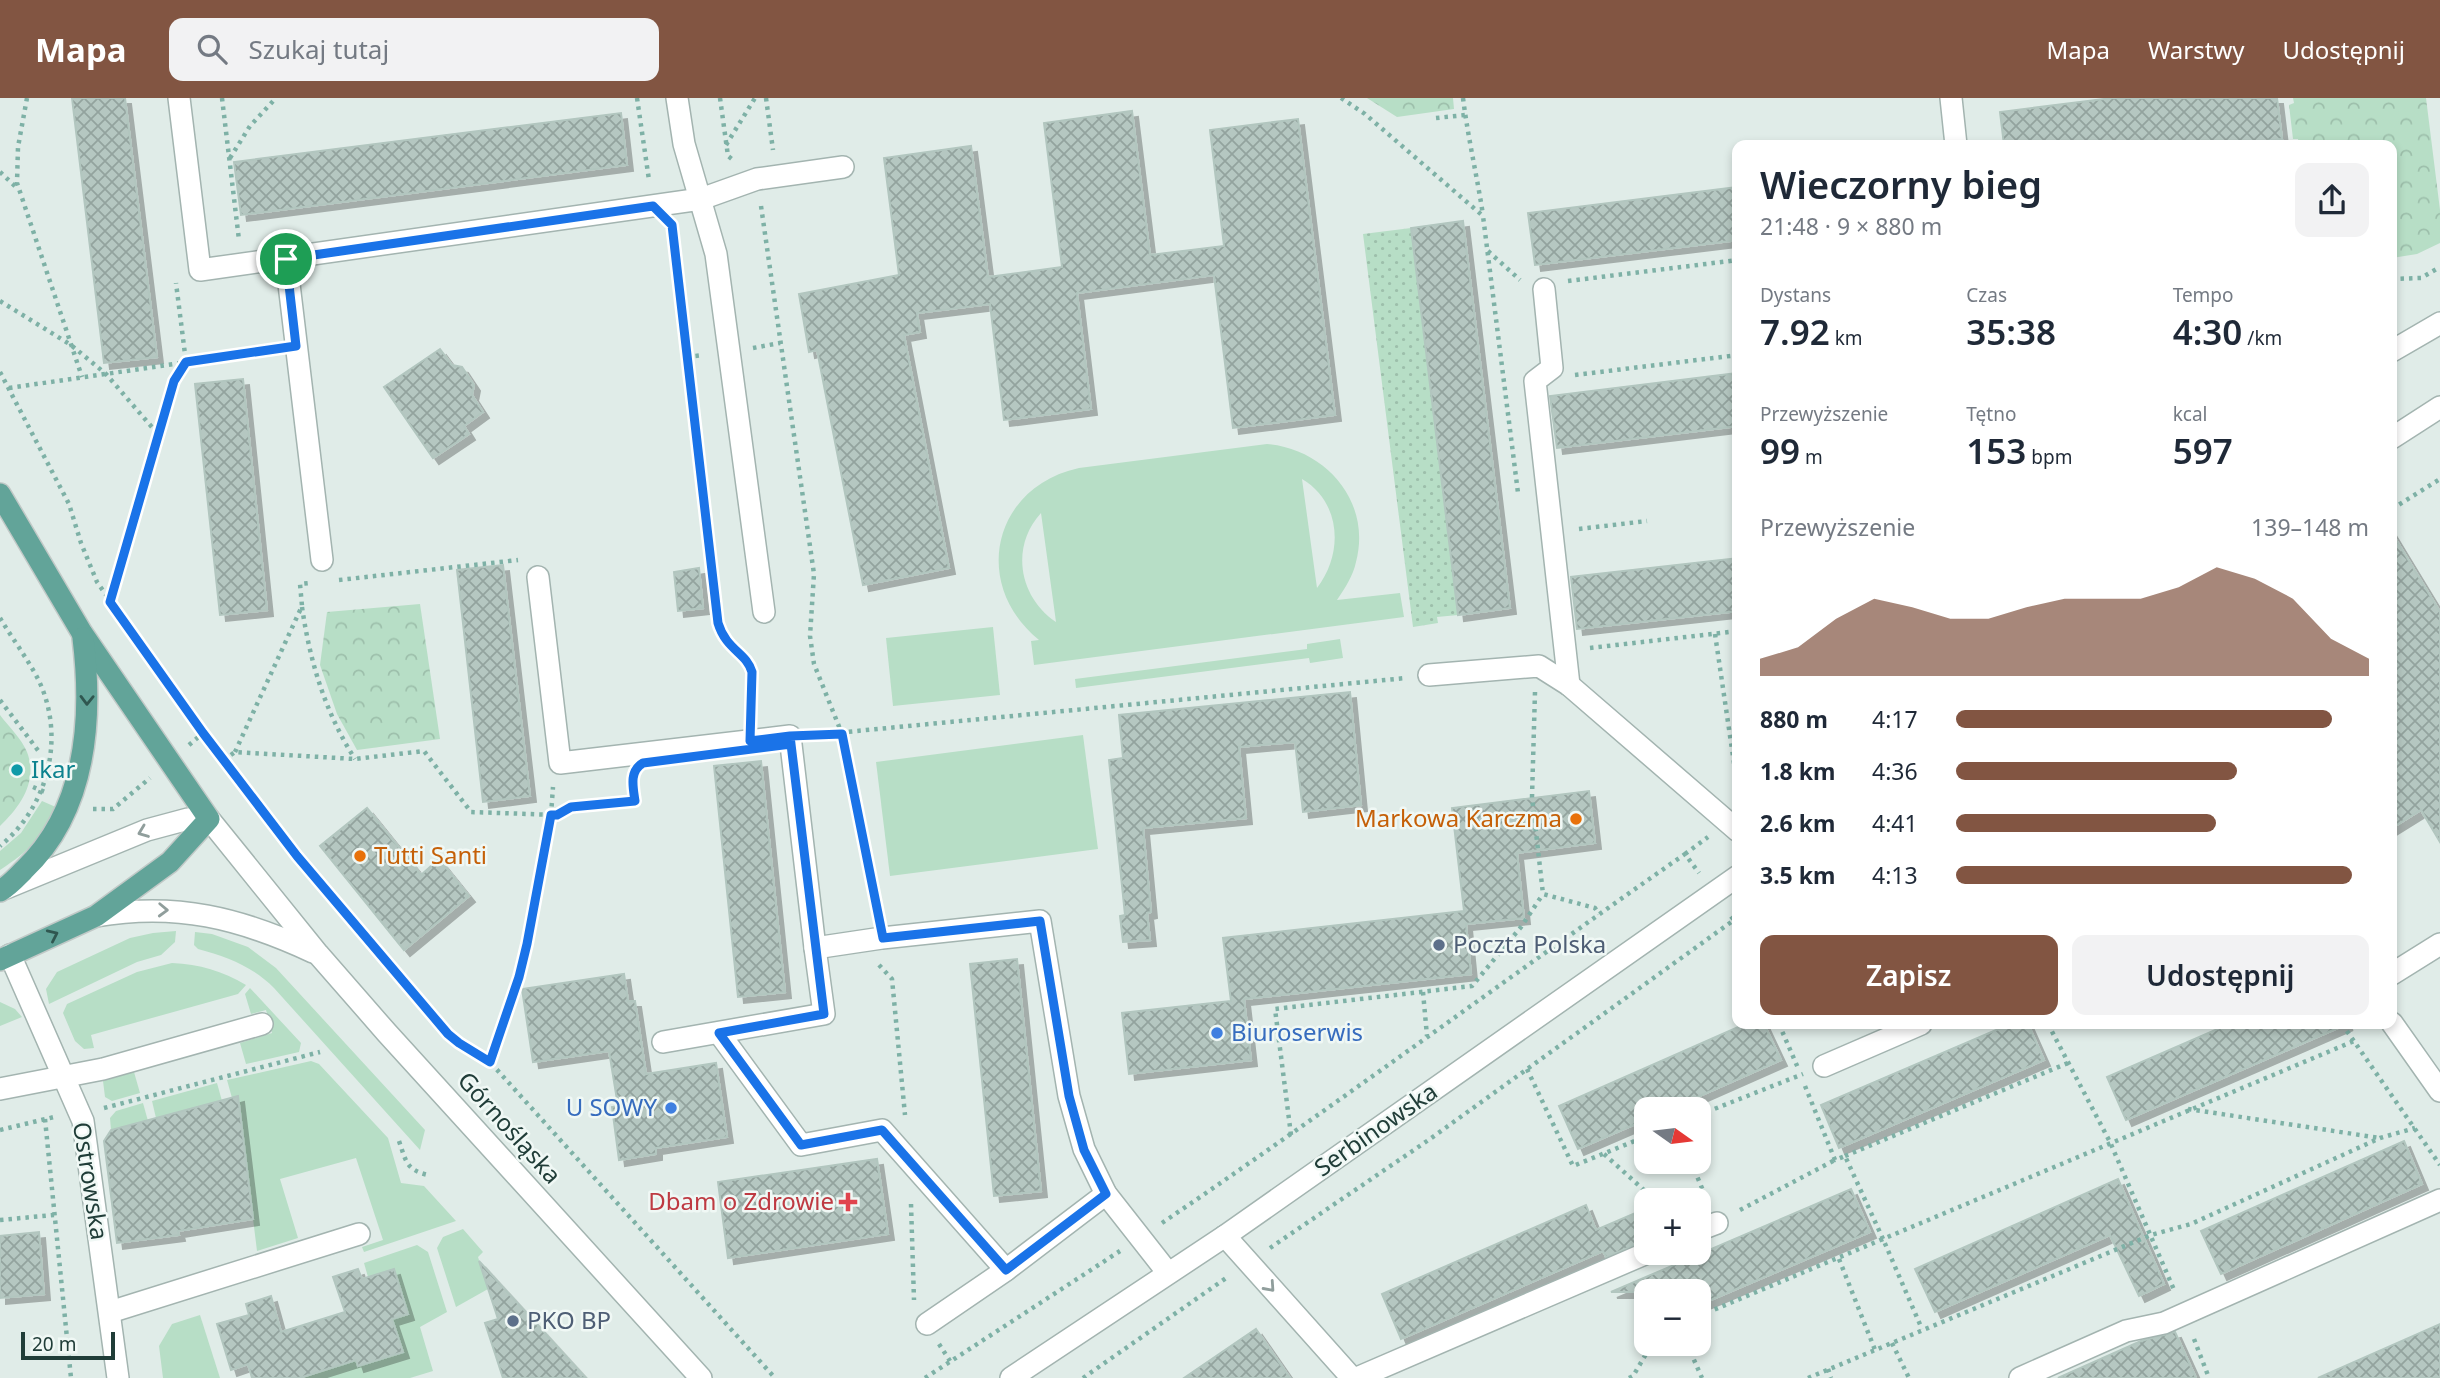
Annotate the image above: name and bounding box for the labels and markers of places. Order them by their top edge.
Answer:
pin [256,229,316,289]
place label: Ikar [31,752,75,785]
marker: Ikar [9,762,25,778]
place label: Markowa Karczma [1355,801,1562,834]
marker: Markowa Karczma [1568,811,1584,827]
place label: Tutti Santi [374,838,487,871]
marker: Tutti Santi [352,848,368,864]
place label: Poczta Polska [1453,927,1606,960]
marker: Poczta Polska [1431,937,1447,953]
place label: Biuroserwis [1231,1015,1363,1048]
marker: Biuroserwis [1209,1025,1225,1041]
place label: U SOWY [566,1090,657,1123]
marker: U SOWY [663,1100,679,1116]
place label: Dbam o Zdrowie [648,1184,834,1217]
marker: Dbam o Zdrowie [840,1194,856,1210]
place label: PKO BP [527,1303,611,1336]
marker: PKO BP [505,1313,521,1329]

